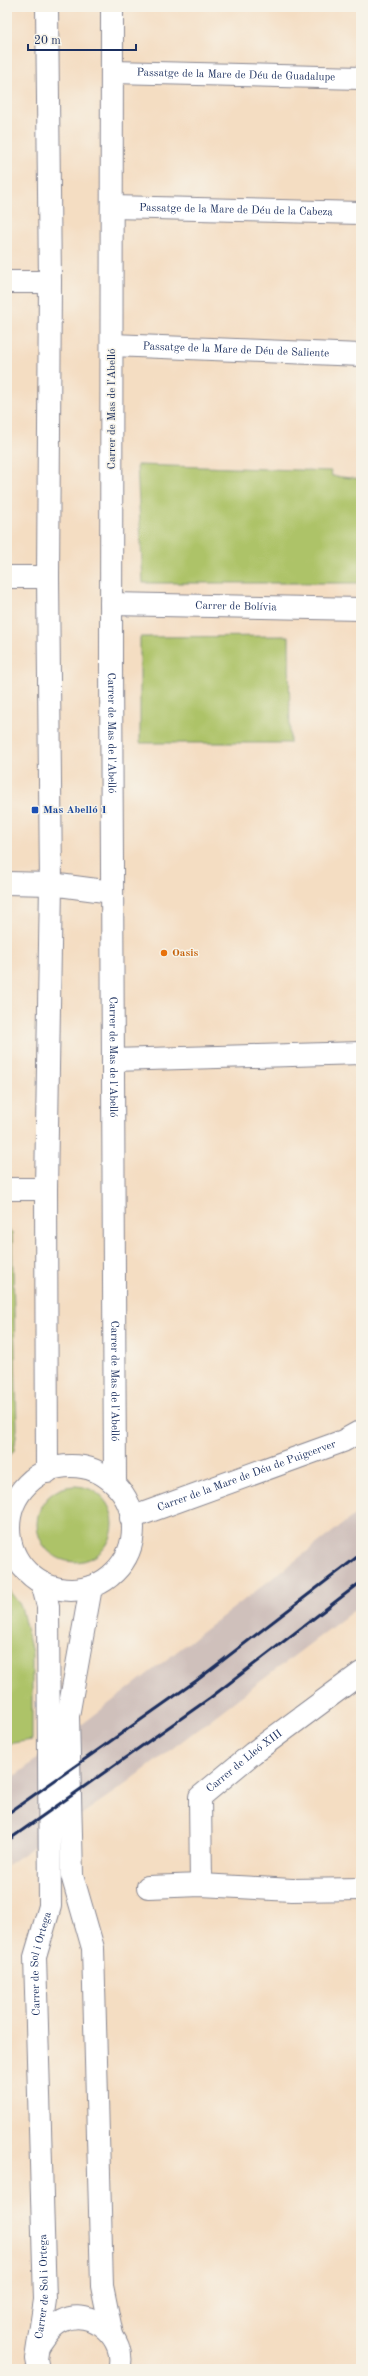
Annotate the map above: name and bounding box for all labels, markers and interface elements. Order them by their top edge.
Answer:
scale bar [28,26,136,52]
text: 20 m [34,35,61,47]
street label: Passatge de la Mare de Déu de Guadalupe [137,67,335,83]
street label: Passatge de la Mare de Déu de la Cabeza [139,202,334,218]
street label: Passatge de la Mare de Déu de Saliente [142,341,329,359]
street label: Carrer de Mas de l'Abelló [107,349,118,469]
street label: Carrer de Bolívia [195,600,277,613]
street label: Carrer de Mas de l'Abelló [106,672,117,794]
marker: Mas Abelló 1 [30,805,40,815]
place label: Mas Abelló 1 [43,805,107,816]
marker: Oasis [159,948,169,958]
place label: Oasis [172,948,198,959]
street label: Carrer de Mas de l'Abelló [107,996,119,1118]
street label: Carrer de Mas de l'Abelló [109,1320,120,1442]
street label: Carrer de la Mare de Déu de Puigcerver [156,1438,338,1513]
street label: Carrer de Lleó XIII [204,1728,284,1795]
street label: Carrer de Sol i Ortega [29,1910,54,2016]
street label: Carrer de Sol i Ortega [34,2233,51,2340]

